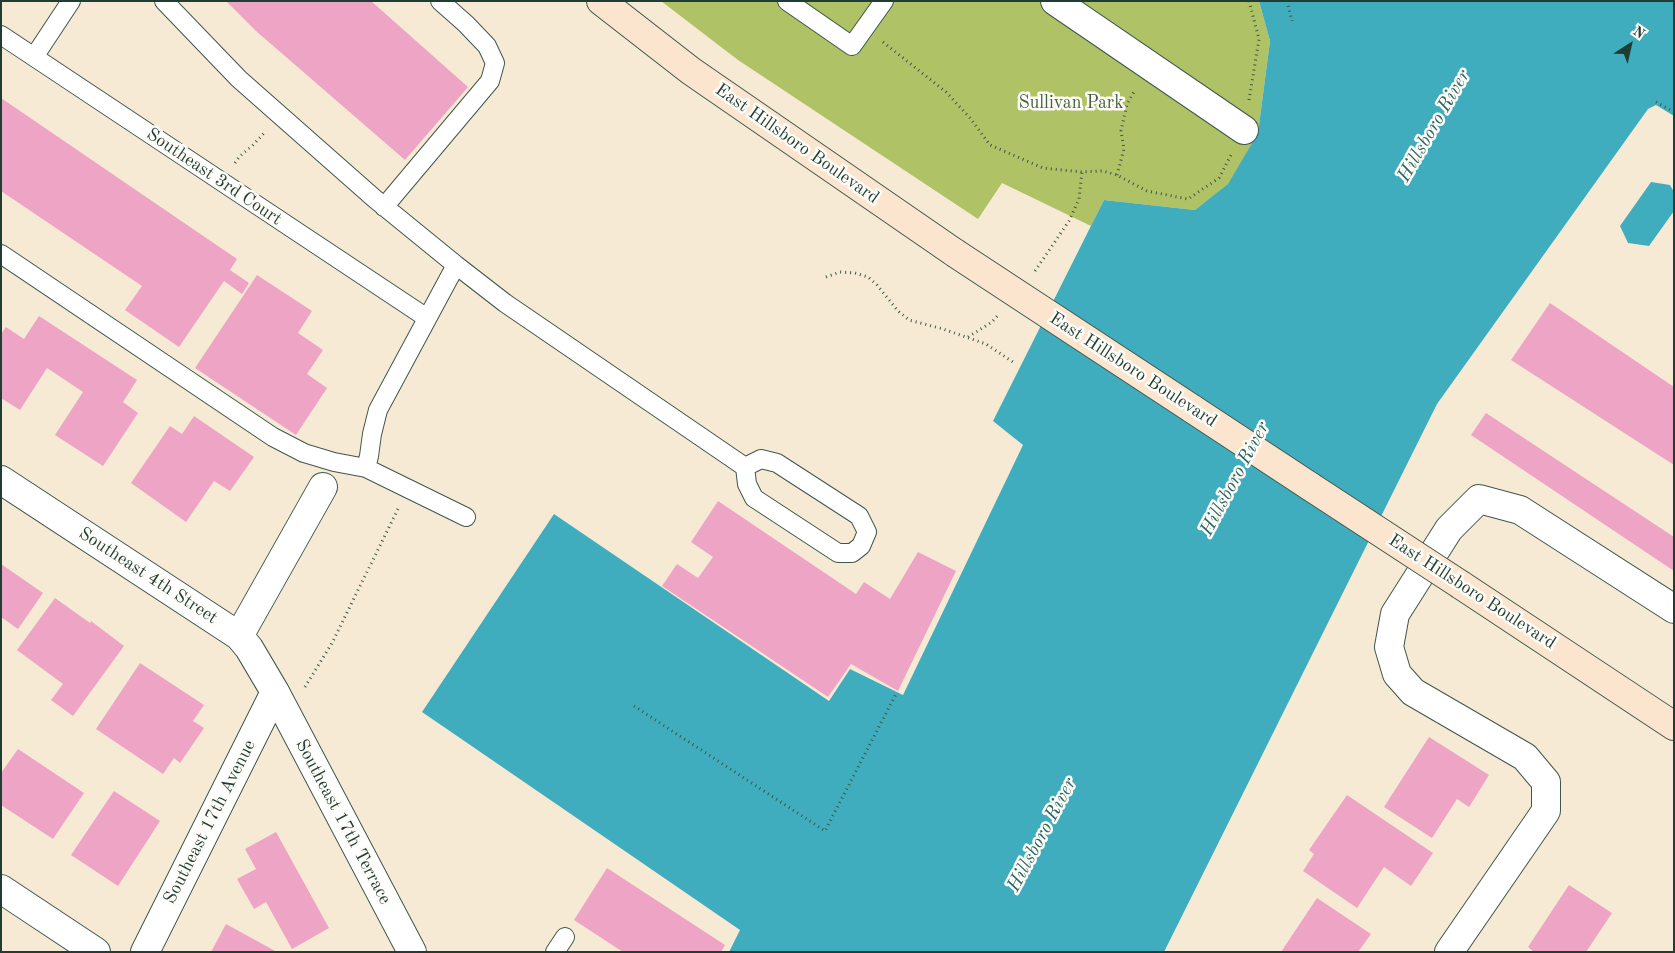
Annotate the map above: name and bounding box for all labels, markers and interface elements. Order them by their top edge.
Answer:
north arrow [1605,20,1655,70]
text: N [1630,24,1647,42]
water label: Hillsboro River [1393,66,1475,186]
street label: East Hillsboro Boulevard [711,79,883,209]
park label: Sullivan Park [1018,92,1124,114]
street label: Southeast 3rd Court [142,124,286,230]
street label: East Hillsboro Boulevard [1045,308,1221,432]
water label: Hillsboro River [1195,418,1275,540]
street label: Southeast 4th Street [74,523,222,629]
street label: East Hillsboro Boulevard [1384,530,1560,654]
street label: Southeast 17th Avenue [159,736,261,908]
street label: Southeast 17th Terrace [290,736,396,908]
water label: Hillsboro River [1002,774,1082,896]

